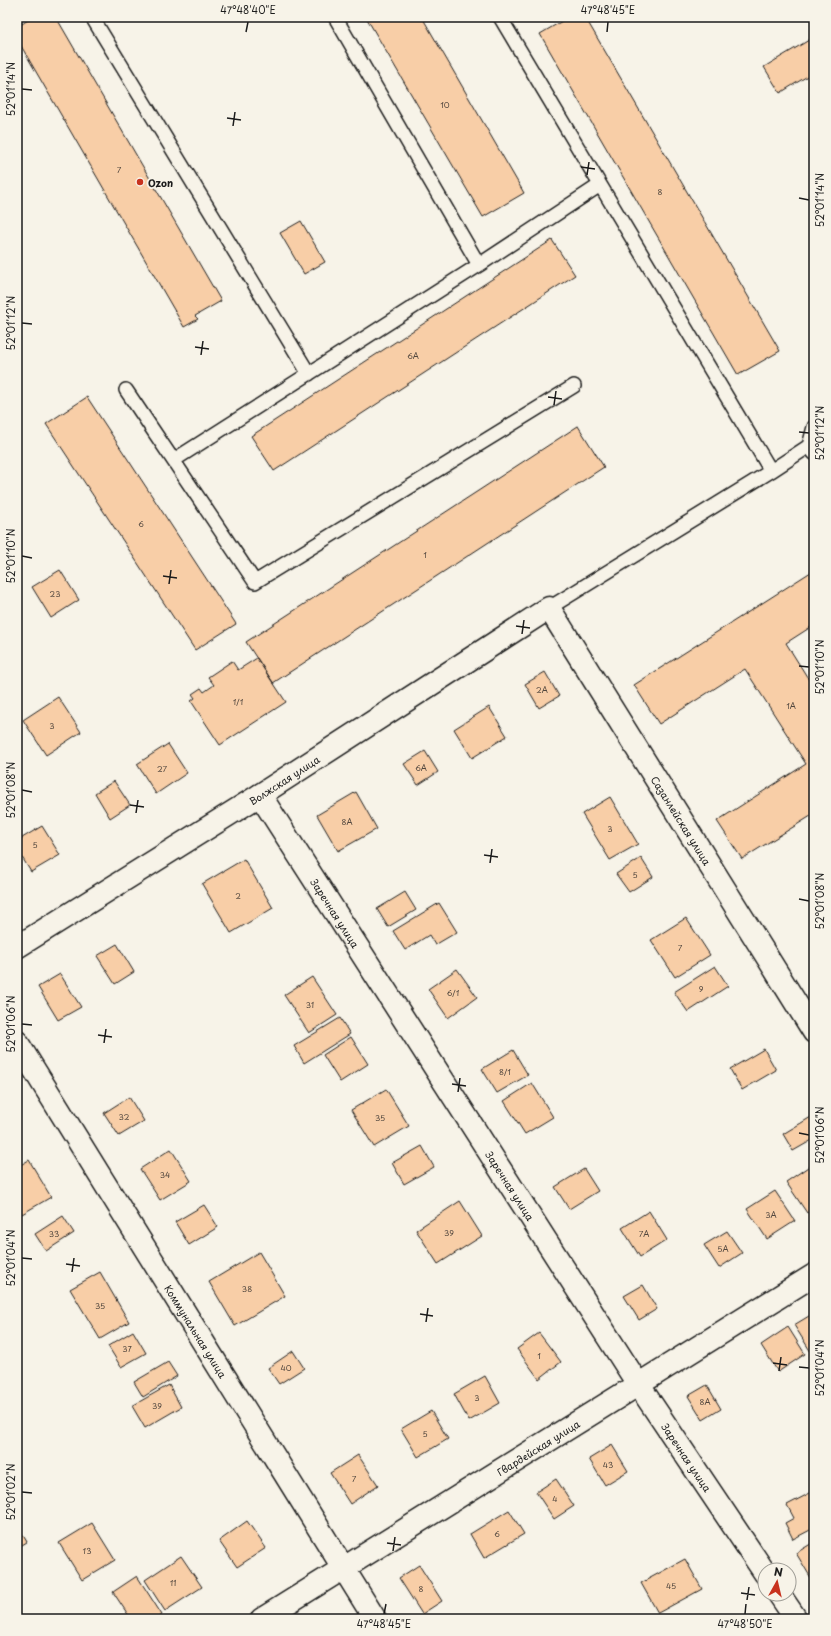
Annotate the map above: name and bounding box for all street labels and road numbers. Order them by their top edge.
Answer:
street label: Волжская улица [246,751,323,808]
street label: Сазанлейская улица [648,773,716,868]
street label: Заречная улица [308,875,364,951]
street label: Заречная улица [483,1148,539,1224]
street label: Коммунальная улица [162,1281,231,1381]
street label: Гвардейская улица [493,1415,583,1479]
street label: Заречная улица [659,1420,716,1495]

